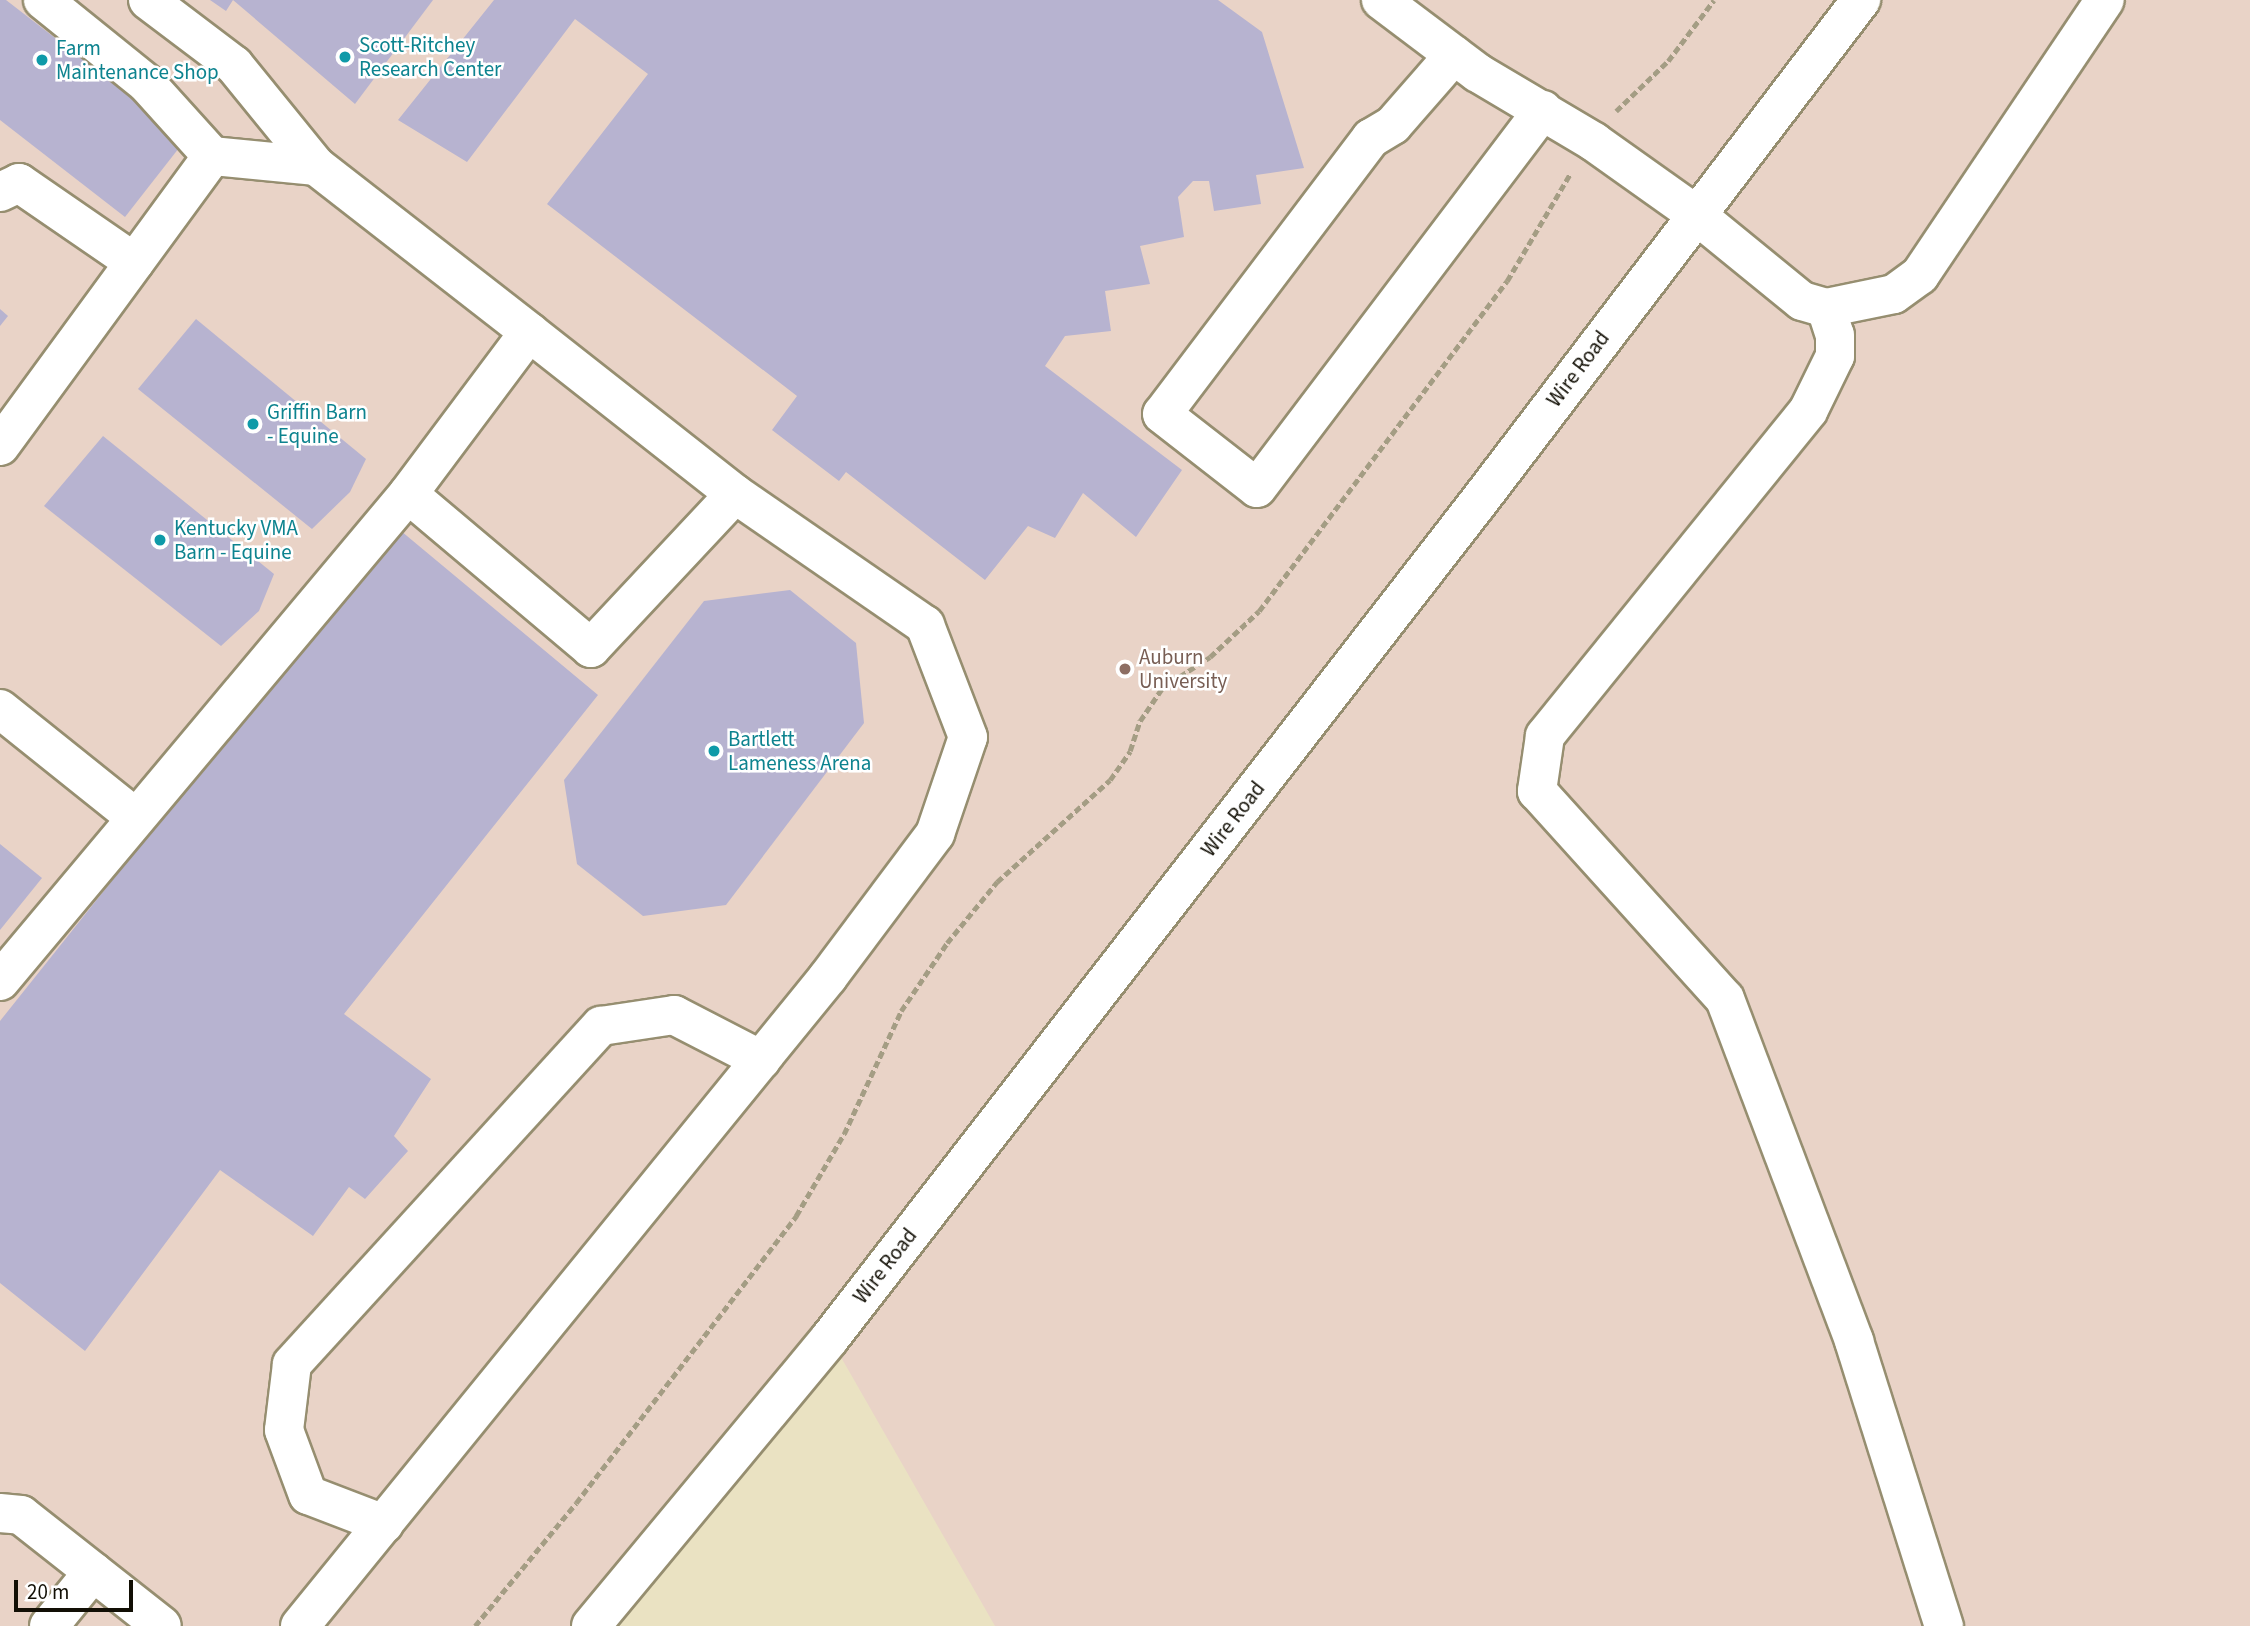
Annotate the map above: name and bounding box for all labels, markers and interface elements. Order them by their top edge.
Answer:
place label: Scott-Ritchey Research Center [359,32,501,82]
place label: Farm Maintenance Shop [56,35,219,85]
marker: Scott-Ritchey Research Center [337,49,353,65]
marker: Farm Maintenance Shop [34,52,50,68]
street label: Wire Road [1541,326,1615,412]
place label: Griffin Barn - Equine [267,399,367,449]
marker: Griffin Barn - Equine [245,416,261,432]
place label: Kentucky VMA Barn - Equine [174,515,298,565]
marker: Kentucky VMA Barn - Equine [152,532,168,548]
place label: Auburn University [1139,644,1227,694]
marker: Auburn University [1117,661,1133,677]
place label: Bartlett Lameness Arena [728,726,871,776]
marker: Bartlett Lameness Arena [706,743,722,759]
street label: Wire Road [1196,776,1270,862]
street label: Wire Road [848,1223,922,1309]
scale bar [18,1566,136,1610]
text: 20 m [27,1577,69,1607]

